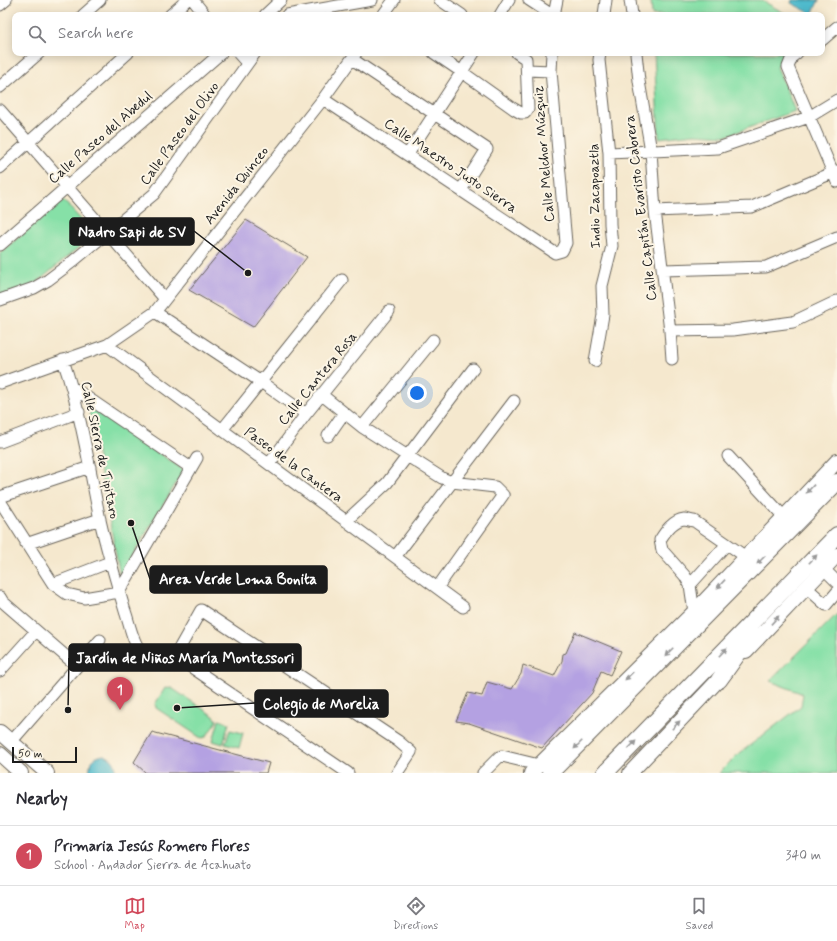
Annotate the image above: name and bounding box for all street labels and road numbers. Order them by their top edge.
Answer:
street label: Calle Paseo del Olivo [136,78,223,189]
street label: Calle Melchor Múzquiz [529,85,559,223]
street label: Calle Paseo del Abedul [45,88,156,188]
street label: Calle Capitán Evaristo Cabrera [621,114,661,302]
street label: Calle Maestro Justo Sierra [380,115,520,217]
street label: Avenida Quinceo [201,143,273,228]
street label: Indio Zacapoaztla [585,143,605,249]
street label: Calle Cantera Rosa [274,328,361,429]
street label: Calle Sierra de Tipitaro [77,380,123,521]
street label: Paseo de la Cantera [241,423,346,507]

